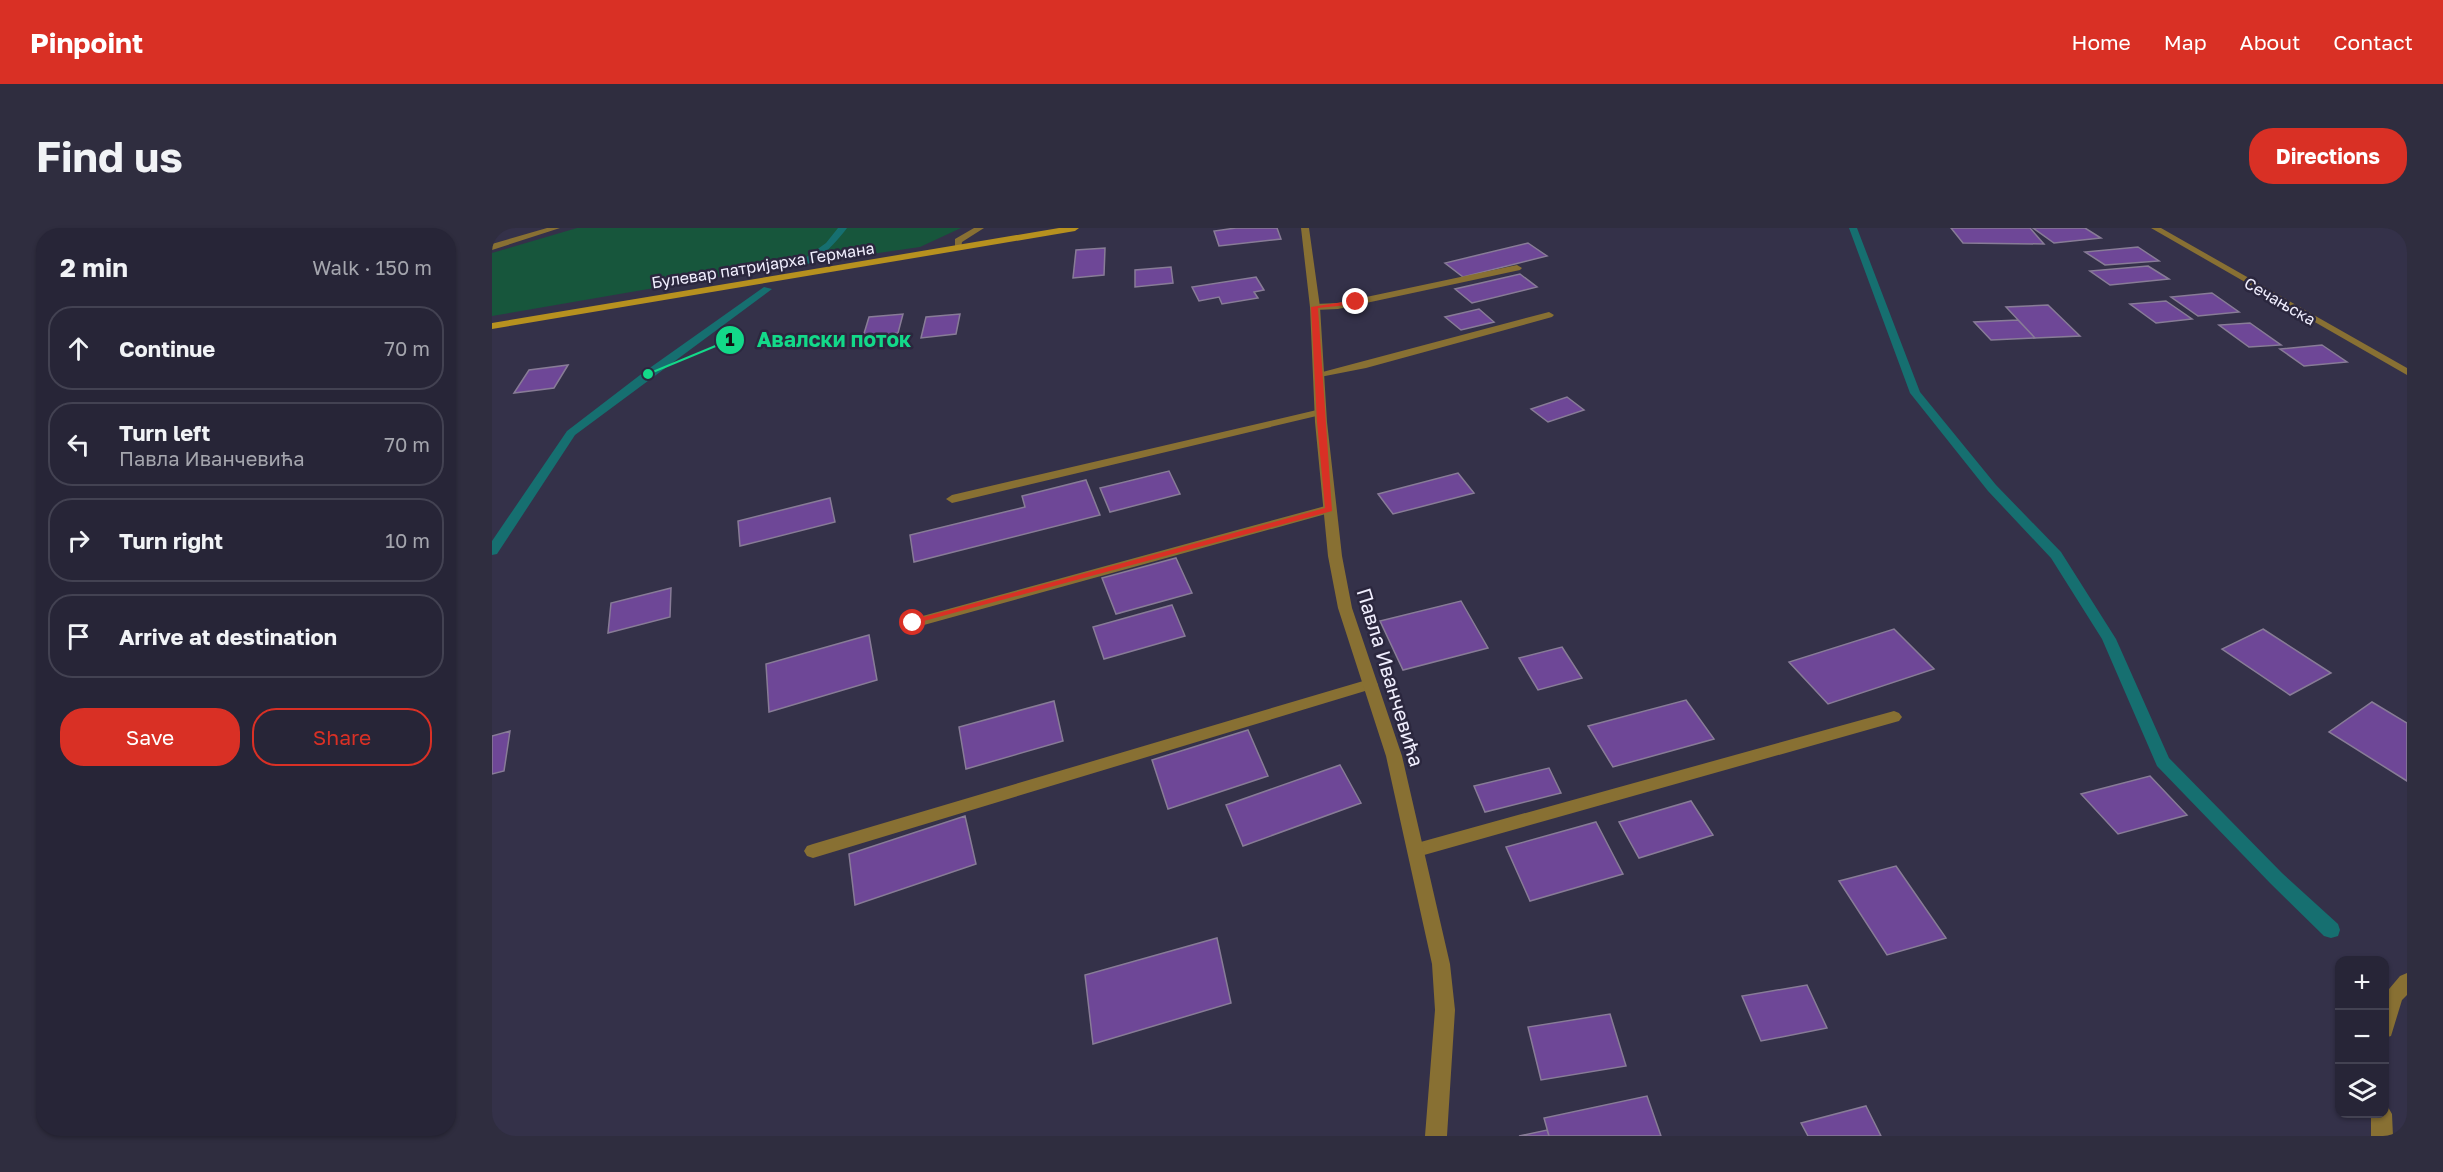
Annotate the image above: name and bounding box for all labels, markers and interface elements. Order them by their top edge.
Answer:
text: Pinpoint [30,26,143,59]
text: Home [2071,29,2131,55]
text: Map [2164,29,2207,55]
text: About [2240,29,2300,55]
text: Contact [2333,29,2413,55]
button: Directions [2249,128,2407,184]
text: Find us [36,131,183,181]
street label: Булевар патријарха Германа [650,237,876,293]
text: 2 min [60,252,128,283]
text: Walk · 150 m [312,255,432,279]
street label: Сечањска [2241,273,2319,329]
route end [1342,288,1368,314]
callout: Авалски поток [715,320,923,359]
text: Авалски поток [757,326,911,352]
text: 1 [725,328,735,350]
icon: ahead [62,332,95,365]
text: Continue [119,335,215,362]
text: 70 m [384,336,430,360]
text: Turn left [119,419,210,446]
icon: left [62,428,95,461]
text: 70 m [384,432,430,456]
text: Павла Иванчевића [119,446,305,470]
icon: right [62,524,95,557]
text: Turn right [119,527,223,554]
text: 10 m [385,528,430,552]
street label: Павла Иванчевића [1352,585,1430,769]
route start [899,609,925,635]
icon: arrive [62,620,95,653]
text: Arrive at destination [119,623,337,650]
button: Save [60,708,240,766]
button: Share [252,708,432,766]
map controls [2335,956,2389,1118]
button: + [2335,956,2389,1010]
button: − [2335,1010,2389,1064]
button: layers [2335,1064,2389,1118]

